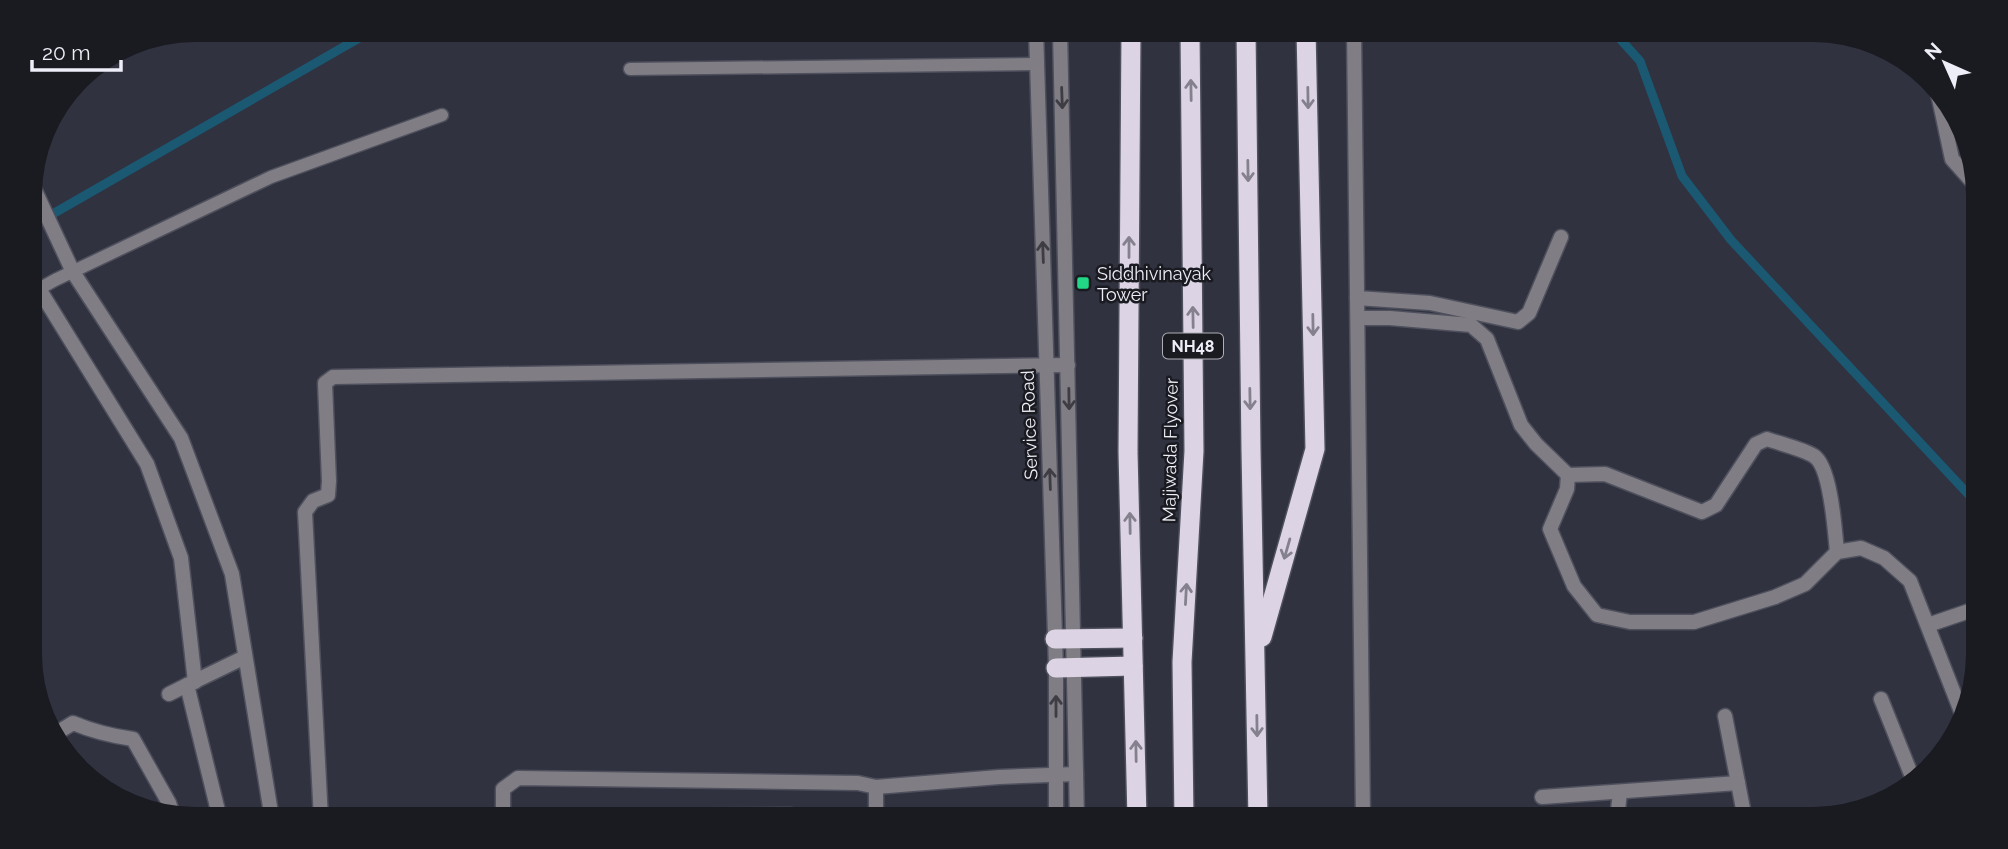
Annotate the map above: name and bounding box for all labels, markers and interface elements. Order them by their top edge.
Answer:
scale bar [32,28,121,72]
north arrow [1910,28,1980,98]
text: N [1920,38,1946,64]
text: 20 m [42,40,90,65]
one-way arrow [1184,79,1198,102]
one-way arrow [1055,86,1069,109]
one-way arrow [1301,86,1314,109]
one-way arrow [1241,160,1254,183]
one-way arrow [1123,236,1136,259]
one-way arrow [1036,240,1050,263]
place label: Siddhivinayak Tower [1097,263,1212,305]
marker: Siddhivinayak Tower [1075,275,1091,291]
one-way arrow [1186,306,1200,329]
one-way arrow [1306,314,1319,337]
road number: NH48 [1163,334,1223,358]
street label: Service Road [1017,370,1041,480]
street label: Majiwada Flyover [1158,377,1182,522]
one-way arrow [1062,387,1076,410]
one-way arrow [1243,387,1257,410]
one-way arrow [1044,468,1057,491]
one-way arrow [1123,512,1137,535]
one-way arrow [1280,537,1293,560]
one-way arrow [1180,583,1193,606]
one-way arrow [1049,695,1063,718]
one-way arrow [1250,715,1264,738]
one-way arrow [1129,740,1142,763]

